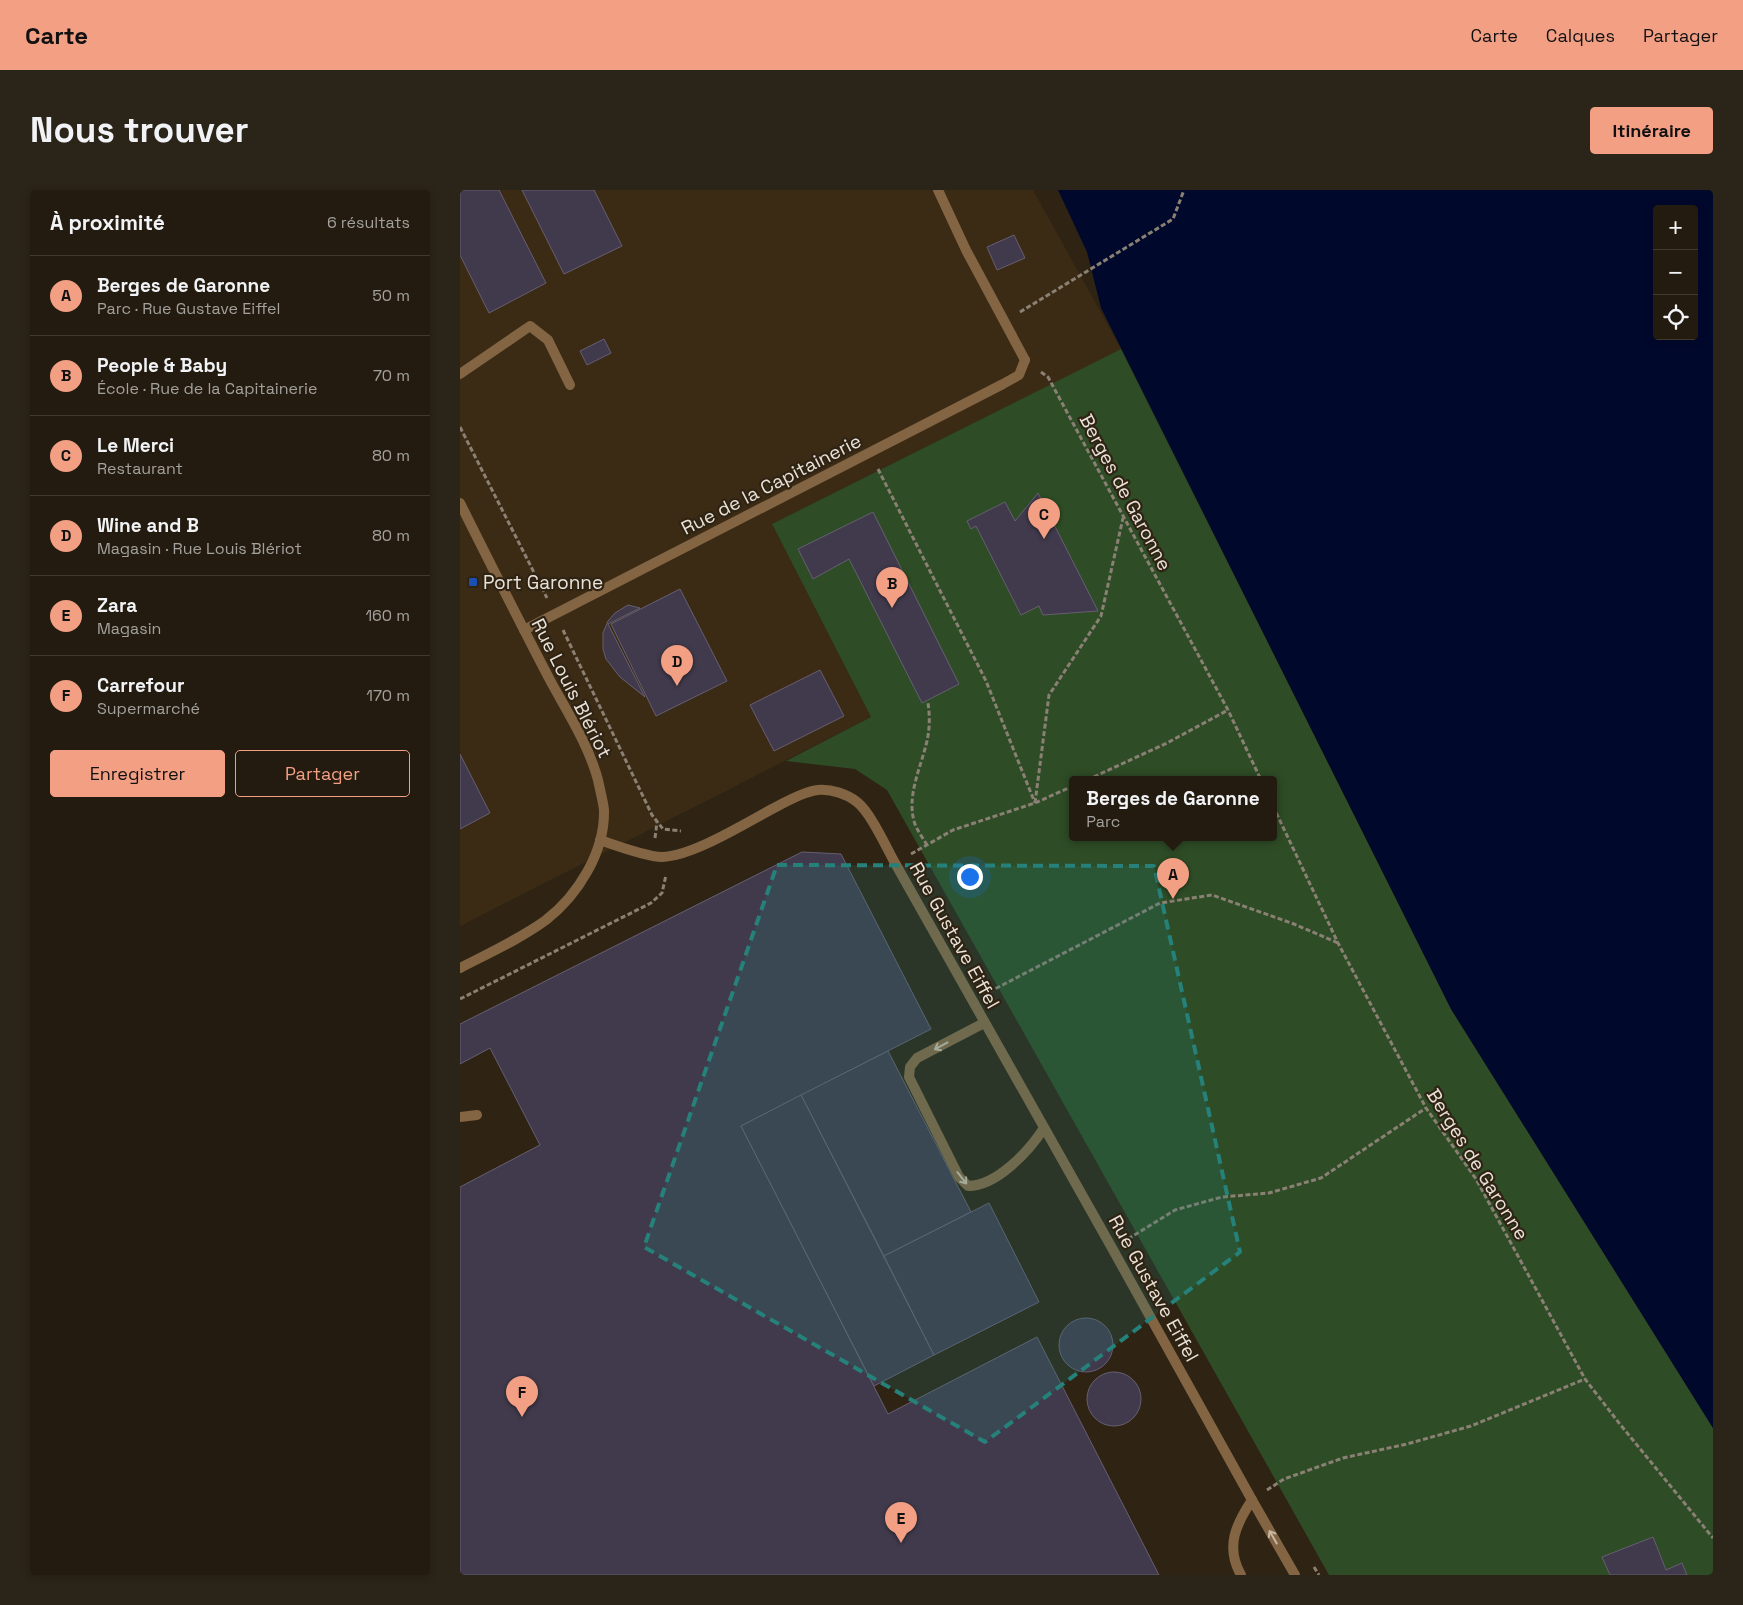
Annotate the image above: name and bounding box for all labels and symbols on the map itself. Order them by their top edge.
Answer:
street label: Berges de Garonne [1074,410,1177,575]
street label: Rue de la Capitainerie [677,428,865,541]
pin: C [1028,498,1060,539]
pin: B [876,567,908,608]
place label: Port Garonne [483,570,603,595]
marker: Port Garonne [467,576,479,588]
street label: Rue Louis Blériot [526,614,618,762]
pin: D [661,645,693,686]
street label: Rue Gustave Eiffel [904,857,1005,1013]
pin: A [1157,858,1189,899]
your location [957,864,983,890]
one-way arrow [934,1042,949,1051]
street label: Berges de Garonne [1421,1084,1534,1245]
one-way arrow [956,1171,967,1184]
street label: Rue Gustave Eiffel [1103,1210,1204,1366]
pin: F [506,1376,538,1417]
pin: E [885,1502,917,1543]
one-way arrow [1268,1531,1278,1545]

